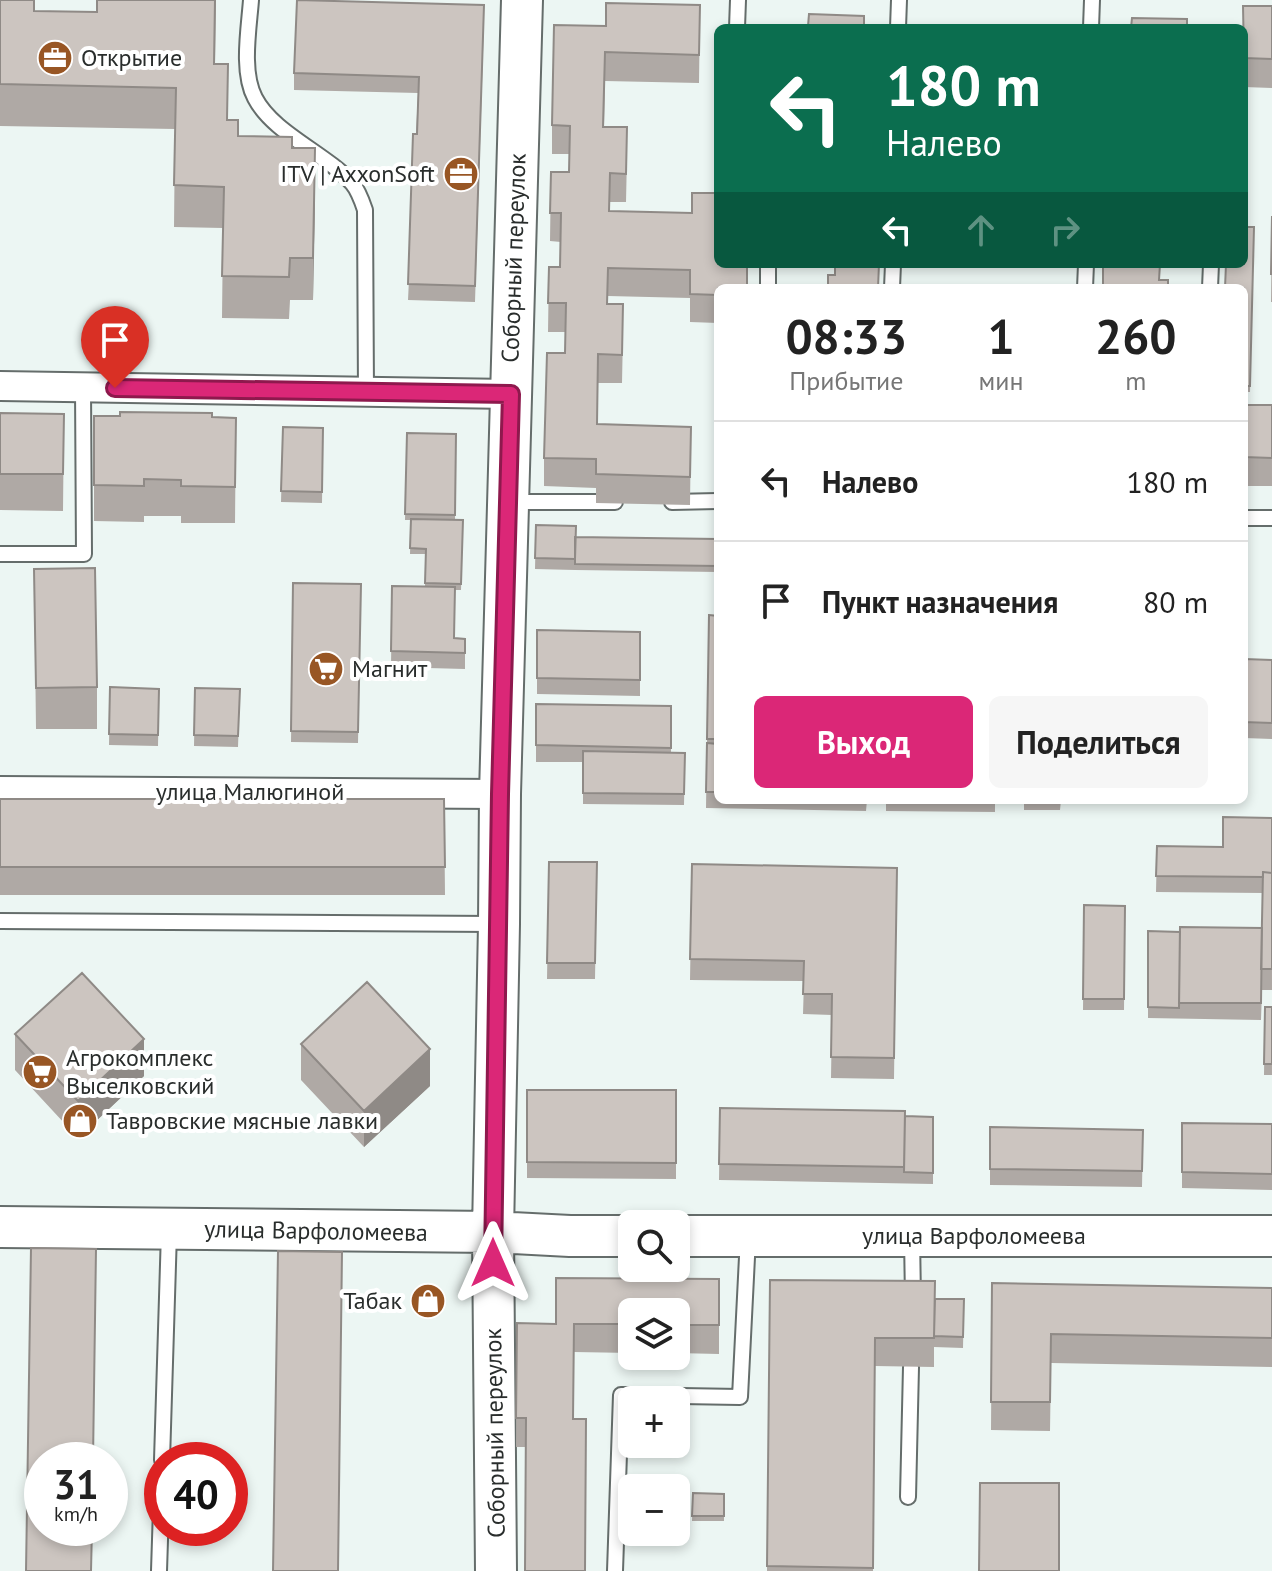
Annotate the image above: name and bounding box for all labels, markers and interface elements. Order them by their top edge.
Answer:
office icon: Открытие [36,39,74,77]
place label: Открытие [81,42,182,73]
text: 180 m [886,49,1041,121]
icon: left [754,56,858,160]
text: Налево [886,119,1002,166]
street label: Соборный переулок [494,152,533,363]
office icon: ITV | AxxonSoft [442,155,480,193]
place label: ITV | AxxonSoft [280,158,435,189]
icon: left [875,208,919,252]
icon: ahead [959,208,1003,252]
icon: right [1043,208,1087,252]
text: 08:33 [785,305,907,367]
text: 1 [987,305,1015,367]
text: 260 [1095,305,1177,367]
pin [81,306,149,388]
icon: arrive [93,318,137,362]
text: Прибытие [789,364,903,397]
text: мин [979,364,1024,397]
text: m [1125,364,1146,397]
icon: left [754,459,798,503]
text: Налево [822,462,918,501]
text: 180 m [1127,462,1208,501]
icon: arrive [754,579,798,623]
text: Пункт назначения [822,582,1058,621]
text: 80 m [1143,582,1208,621]
supermarket icon: Магнит [307,650,345,688]
place label: Магнит [352,653,428,684]
button: Выход [754,696,973,788]
button: Поделиться [989,696,1208,788]
street label: улица Малюгиной [156,776,344,807]
place label: Агрокомплекс Выселковский [66,1042,214,1101]
supermarket icon: Агрокомплекс Выселковский [21,1053,59,1091]
shop icon: Тавровские мясные лавки [61,1102,99,1140]
place label: Тавровские мясные лавки [106,1105,378,1136]
map controls [618,1210,690,1546]
button: search [618,1210,690,1282]
street label: улица Варфоломеева [204,1213,428,1248]
street label: улица Варфоломеева [862,1220,1086,1251]
position arrow [451,1221,535,1305]
shop icon: Табак [409,1282,447,1320]
place label: Табак [343,1285,403,1316]
button: layers [618,1298,690,1370]
street label: Соборный переулок [477,1327,512,1538]
button: + [618,1386,690,1458]
speed limit sign: 40 [144,1442,248,1546]
text: 31 [53,1458,99,1510]
button: − [618,1474,690,1546]
text: km/h [54,1501,98,1527]

